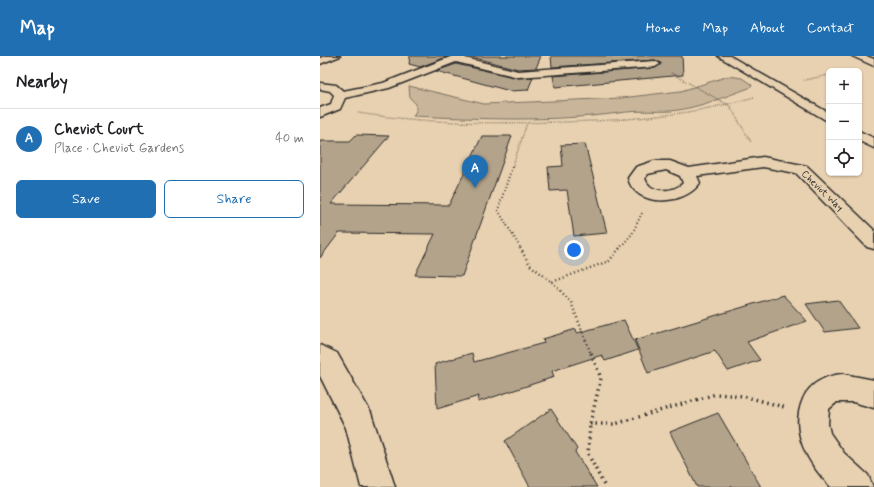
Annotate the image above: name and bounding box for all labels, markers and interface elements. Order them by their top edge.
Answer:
text: Map [20,16,55,41]
text: Home [646,19,680,37]
text: Map [702,19,728,37]
text: About [750,19,785,37]
text: Contact [807,19,854,37]
map controls [826,68,862,176]
button: + [826,68,862,104]
text: Nearby [16,71,68,93]
button: − [826,104,862,140]
text: Cheviot Court [54,120,144,140]
text: A [25,130,33,147]
text: 40 m [275,130,304,147]
text: Place · Cheviot Gardens [54,140,184,157]
button: locate [826,140,862,176]
pin: A [462,155,488,188]
street label: Cheviot Way [798,168,846,215]
button: Save [16,180,156,218]
button: Share [164,180,304,218]
your location [564,240,584,260]

